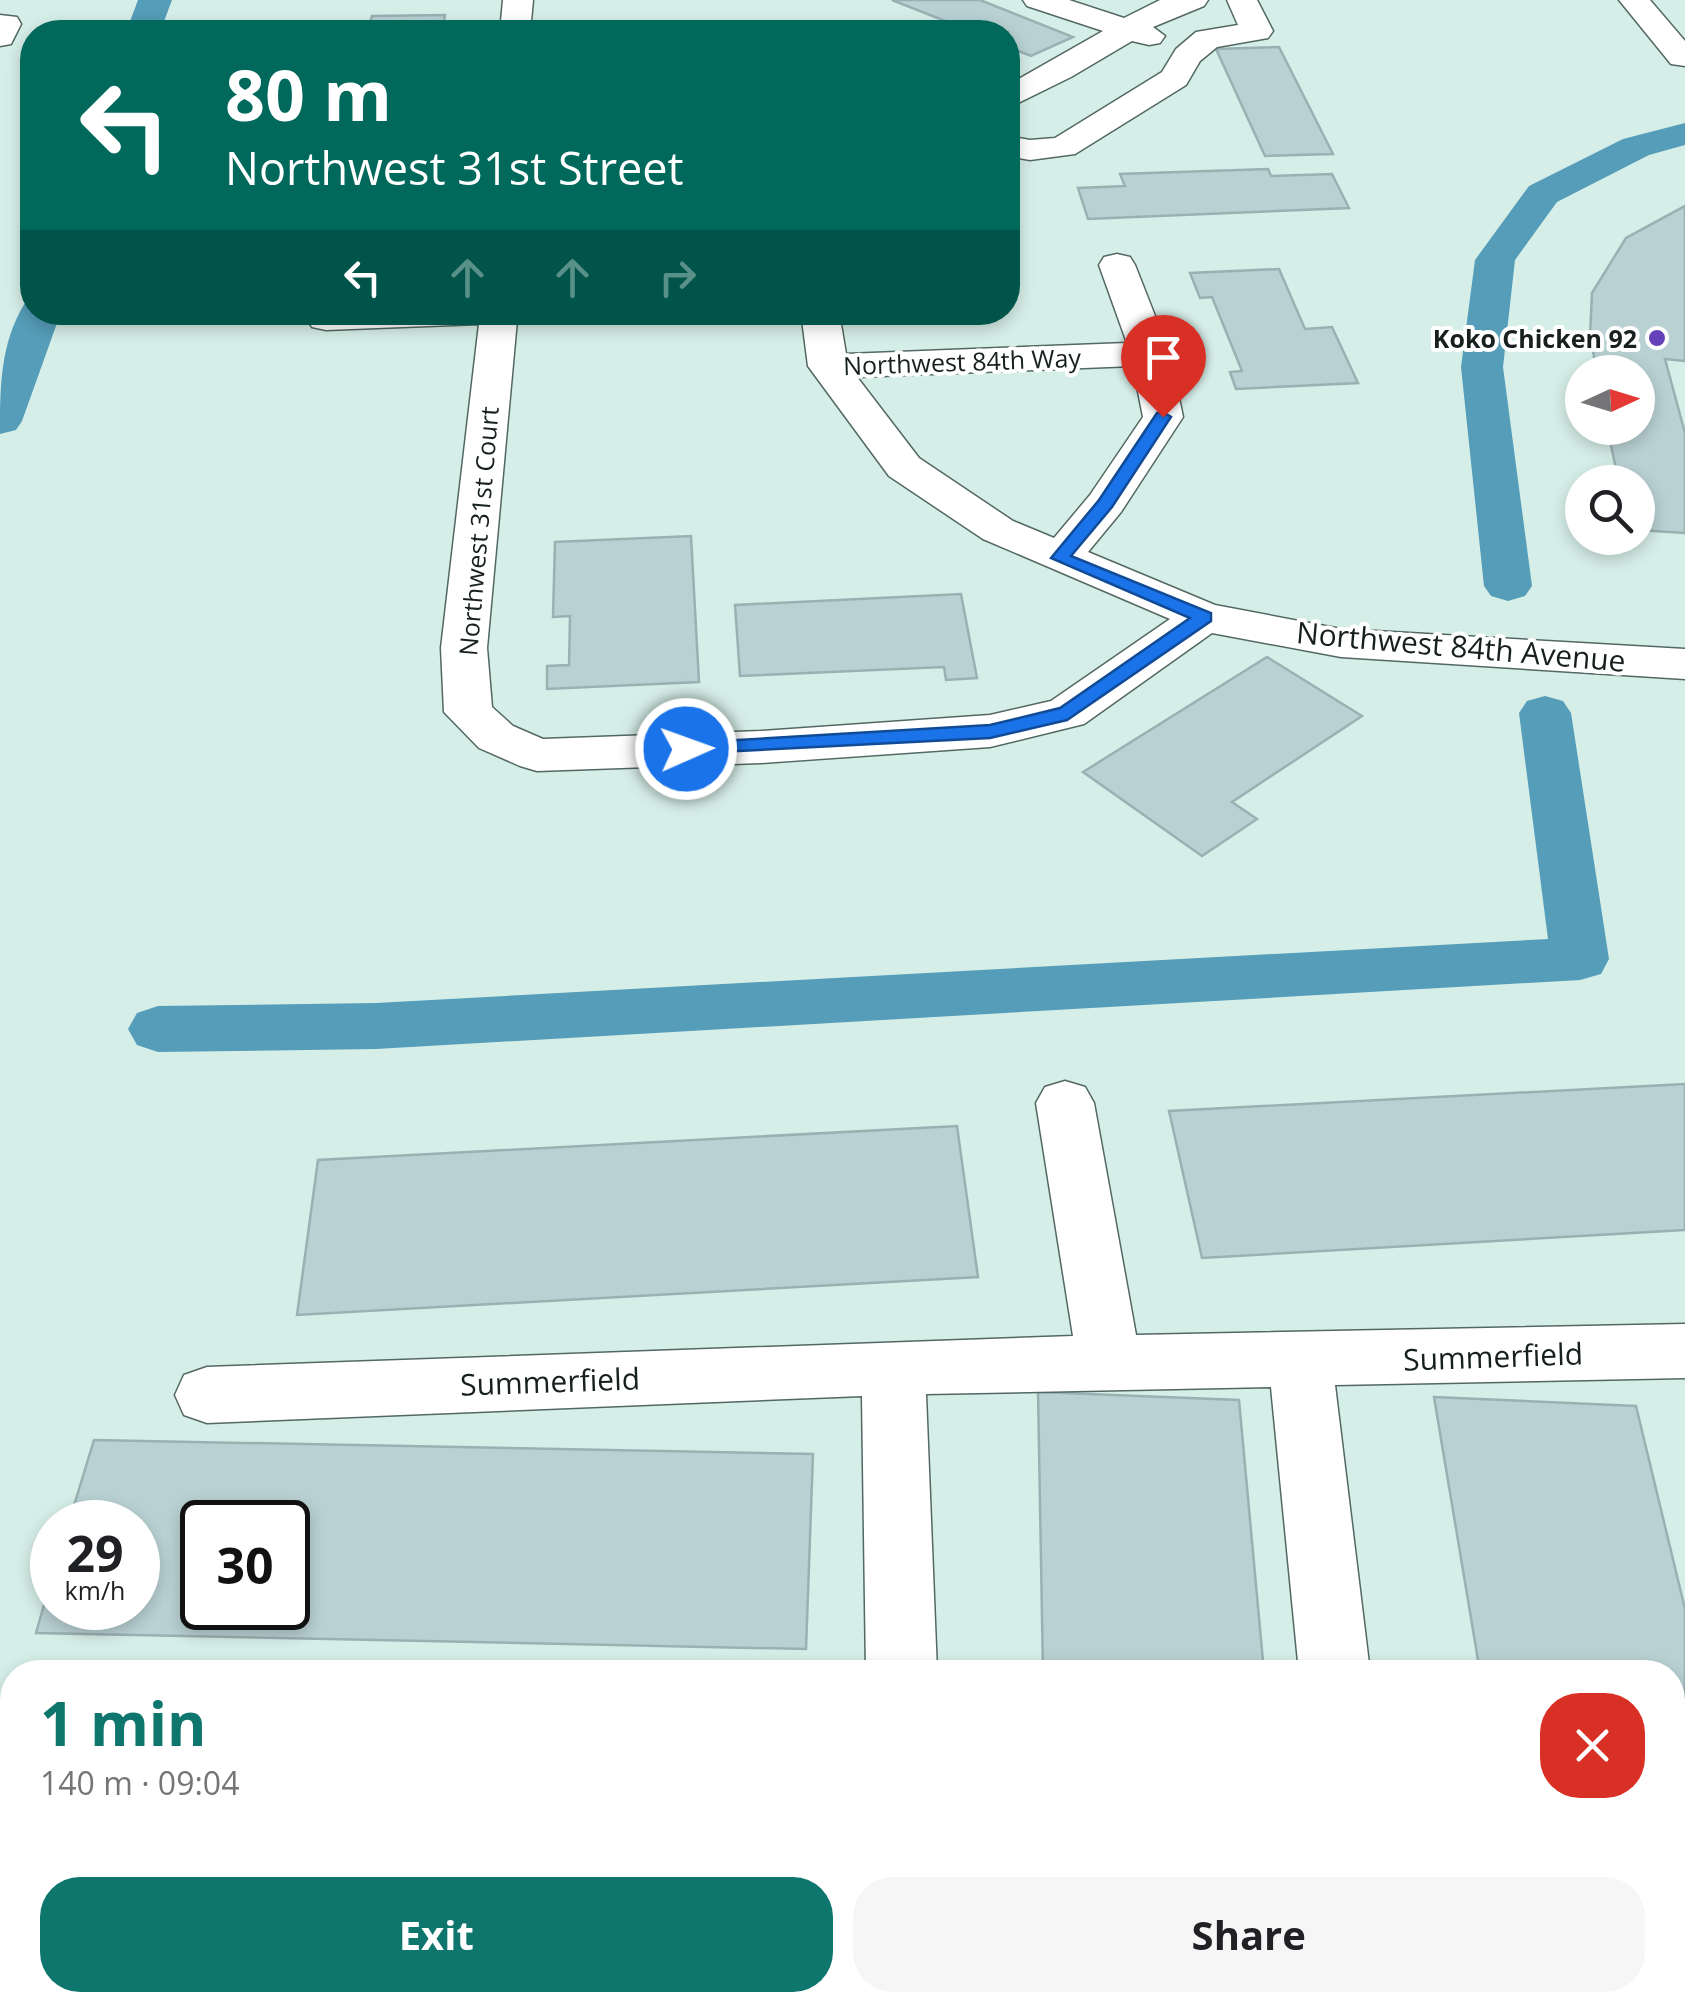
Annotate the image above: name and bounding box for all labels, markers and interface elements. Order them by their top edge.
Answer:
text: 80 m [225,46,392,142]
icon: left [60,60,190,190]
text: Northwest 31st Street [225,137,684,198]
icon: left [335,250,390,305]
icon: ahead [440,250,495,305]
icon: ahead [545,250,600,305]
icon: right [650,250,705,305]
pin [1121,315,1206,418]
place label: Koko Chicken 92 [1433,321,1637,355]
marker: Koko Chicken 92 [1646,327,1668,349]
icon: arrive [1136,330,1191,385]
street label: Northwest 84th Way [843,340,1082,382]
north arrow [1565,355,1655,445]
map controls [1565,355,1655,555]
street label: Northwest 31st Court [450,405,506,657]
button: search [1565,465,1655,555]
street label: Northwest 84th Avenue [1295,611,1627,681]
position arrow [634,697,738,801]
street label: Summerfield [1402,1332,1584,1380]
street label: Summerfield [459,1357,641,1405]
speed limit sign: 30 [180,1500,310,1630]
text: 29 [66,1519,124,1587]
text: km/h [65,1573,125,1607]
text: 1 min [40,1682,207,1764]
button: close [1540,1693,1645,1798]
text: 140 m · 09:04 [40,1761,239,1804]
button: Exit [40,1877,833,1992]
button: Share [853,1877,1645,1992]

